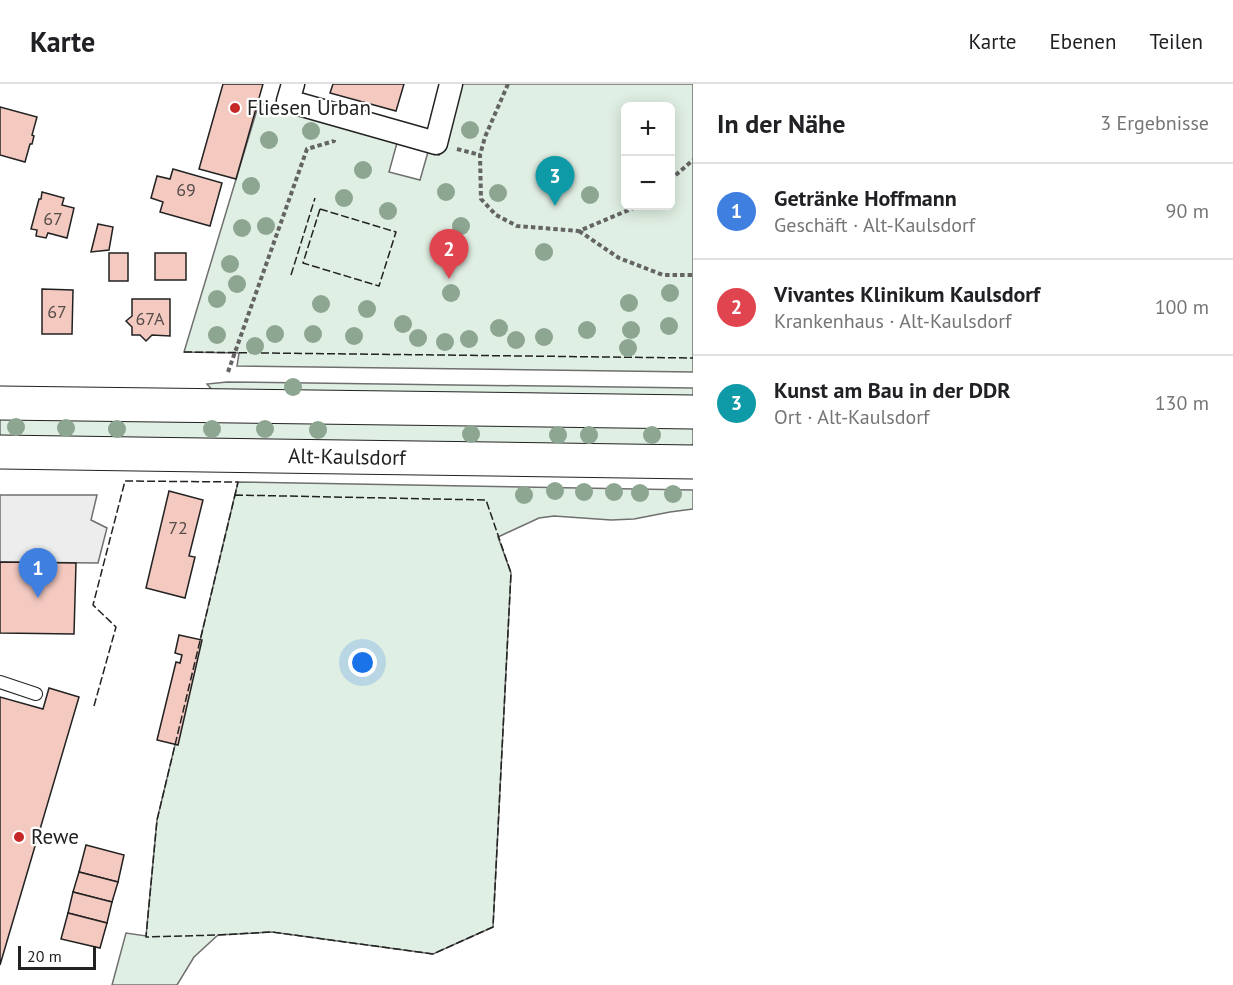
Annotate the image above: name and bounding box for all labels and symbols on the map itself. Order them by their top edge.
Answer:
place label: Fliesen Urban [247,94,371,121]
marker: Fliesen Urban [228,101,242,115]
pin: 3 [536,156,574,206]
house number: 69 [176,178,196,201]
house number: 67 [43,207,63,230]
pin: 2 [430,230,468,279]
house number: 67 [47,300,67,323]
house number: 67A [135,307,165,330]
street label: Alt-Kaulsdorf [288,442,407,471]
house number: 72 [168,516,188,539]
pin: 1 [18,548,57,598]
your location [348,648,377,677]
place label: Rewe [31,823,79,850]
marker: Rewe [12,830,26,844]
scale bar [18,943,96,970]

